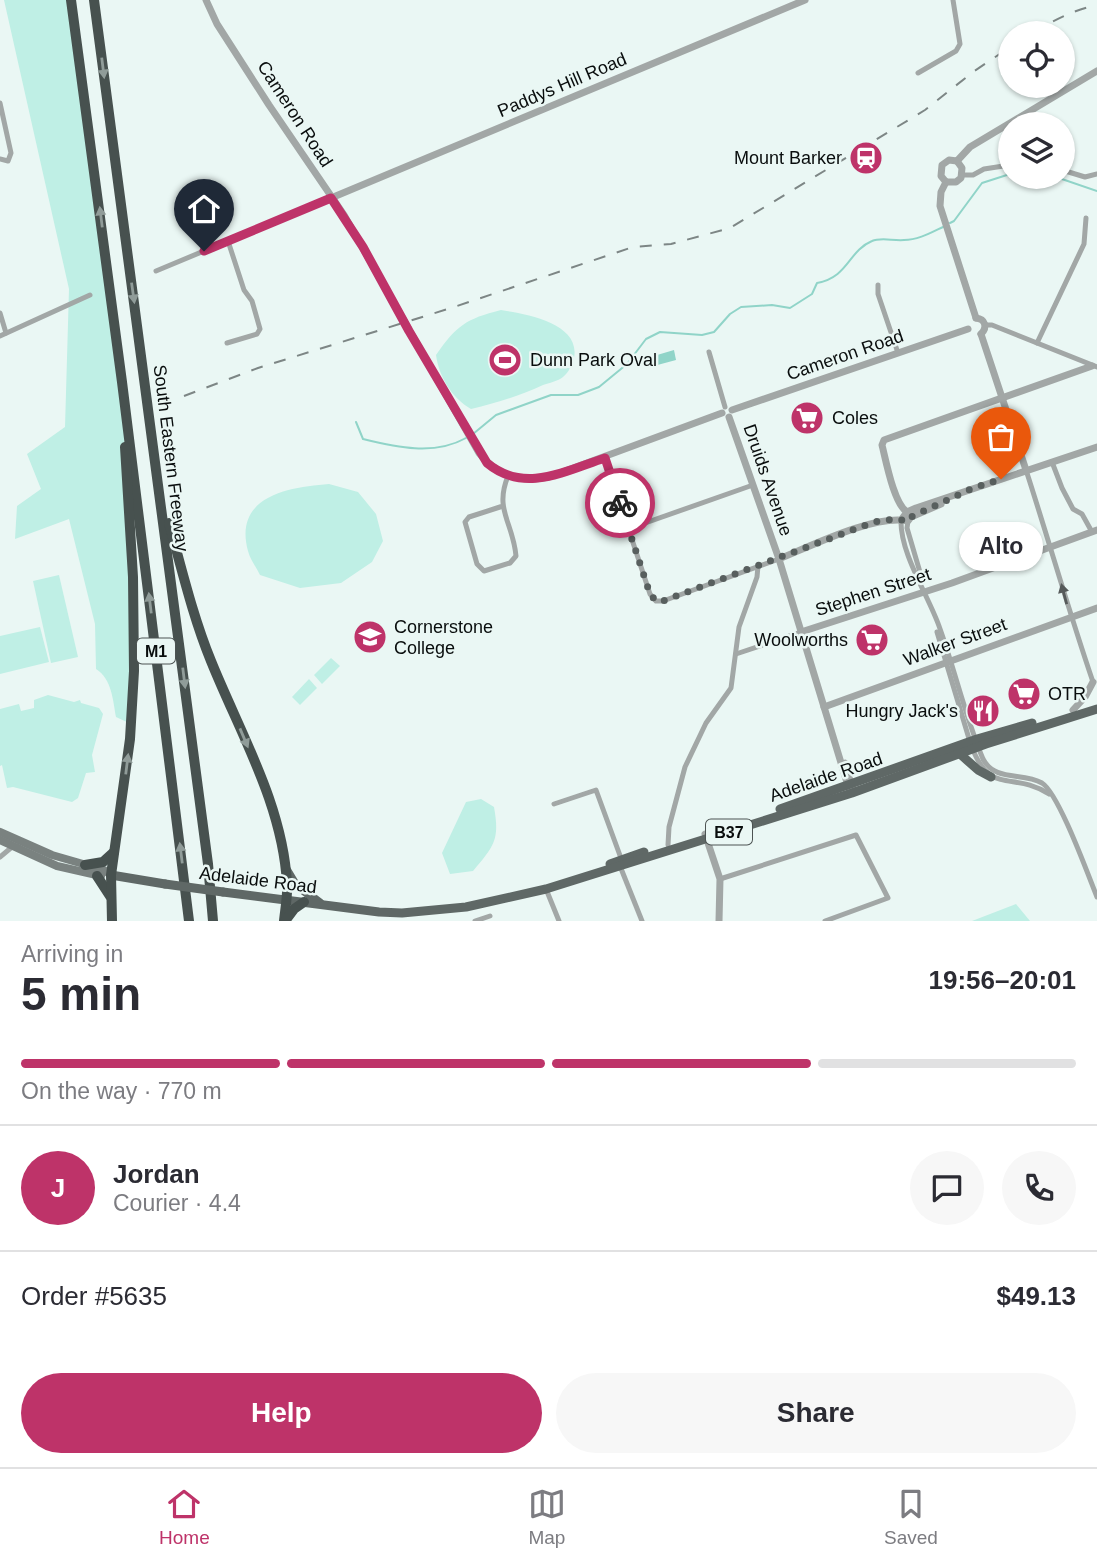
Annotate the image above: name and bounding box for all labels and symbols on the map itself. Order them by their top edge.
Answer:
street label: Paddys Hill Road [495,49,629,121]
one-way arrow [97,57,108,79]
street label: Cameron Road [253,57,337,171]
station icon: Mount Barker [847,139,885,177]
place label: Mount Barker [734,148,842,168]
pin [174,179,234,251]
one-way arrow [95,206,106,228]
one-way arrow [127,282,138,304]
street label: Cameron Road [784,326,906,384]
sports icon: Dunn Park Oval [486,341,524,379]
place label: Dunn Park Oval [530,350,657,370]
street label: South Eastern Freeway [150,363,192,553]
supermarket icon: Coles [788,399,826,437]
pin [971,407,1031,479]
place label: Coles [832,408,878,428]
street label: Druids Avenue [740,422,796,538]
courier [585,468,655,538]
callout: Alto [959,521,1043,570]
street label: Stephen Street [813,564,933,620]
one-way arrow [1058,583,1069,605]
one-way arrow [145,592,156,614]
street label: Walker Street [901,614,1009,670]
place label: Cornerstone College [394,617,493,658]
school or university icon: Cornerstone College [351,618,389,656]
supermarket icon: Woolworths [853,621,891,659]
place label: Woolworths [754,630,848,650]
road number: M1 [137,638,175,664]
one-way arrow [178,667,189,689]
supermarket icon: OTR [1005,675,1043,713]
place label: OTR [1048,684,1086,704]
restaurant icon: Hungry Jack's [964,692,1002,730]
place label: Hungry Jack's [846,701,958,721]
one-way arrow [239,728,250,749]
street label: Adelaide Road [767,748,885,806]
one-way arrow [121,752,132,774]
road number: B37 [706,820,752,845]
one-way arrow [176,842,187,864]
street label: Adelaide Road [198,863,318,897]

